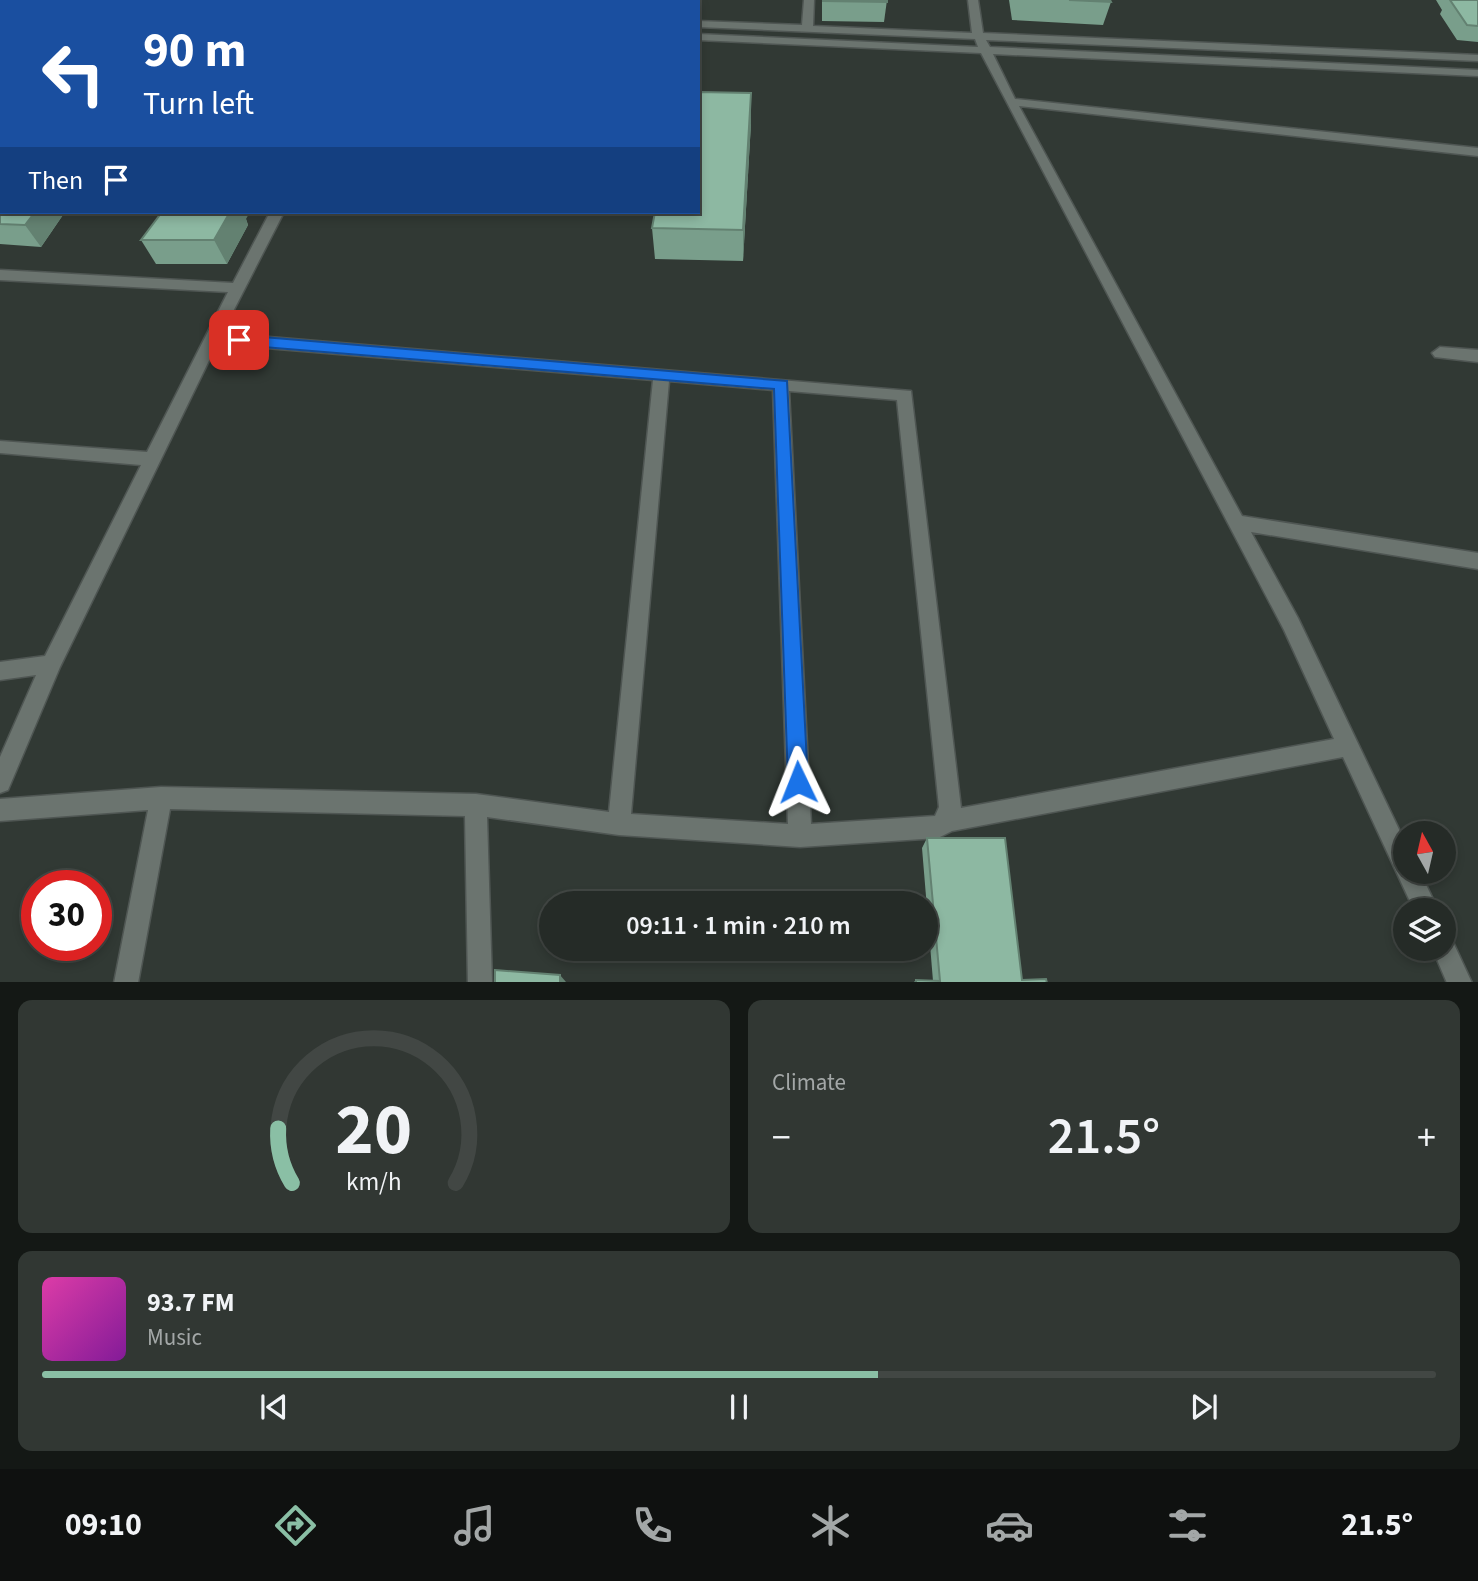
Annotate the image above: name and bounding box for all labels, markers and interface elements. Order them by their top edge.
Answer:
text: 90 m [143,16,247,86]
icon: left [28,28,119,119]
text: Turn left [143,81,254,127]
icon: arrive [97,161,135,199]
text: Then [28,162,83,199]
pin [209,310,269,370]
icon: arrive [220,321,258,359]
position arrow [761,745,835,819]
north arrow [1393,821,1456,884]
map controls [1393,821,1456,961]
speed limit sign: 30 [21,870,112,961]
button: layers [1393,898,1456,961]
text: 09:11 · 1 min · 210 m [626,907,851,944]
text: Climate [772,1066,846,1099]
text: 20 [336,1078,412,1182]
text: 21.5° [1048,1100,1160,1174]
text: − [772,1111,791,1165]
text: + [1417,1111,1436,1165]
text: km/h [346,1163,402,1199]
text: 93.7 FM [147,1284,235,1321]
text: Music [147,1321,202,1354]
icon: previous [255,1388,293,1426]
icon: pause [720,1388,758,1426]
icon: next [1185,1388,1223,1426]
icon: directions [271,1501,320,1550]
icon: music [450,1501,499,1550]
icon: phone [628,1501,677,1550]
icon: climate [806,1501,855,1550]
icon: car [985,1501,1034,1550]
icon: filters [1163,1501,1212,1550]
text: 09:10 [65,1502,142,1548]
text: 21.5° [1341,1502,1413,1548]

